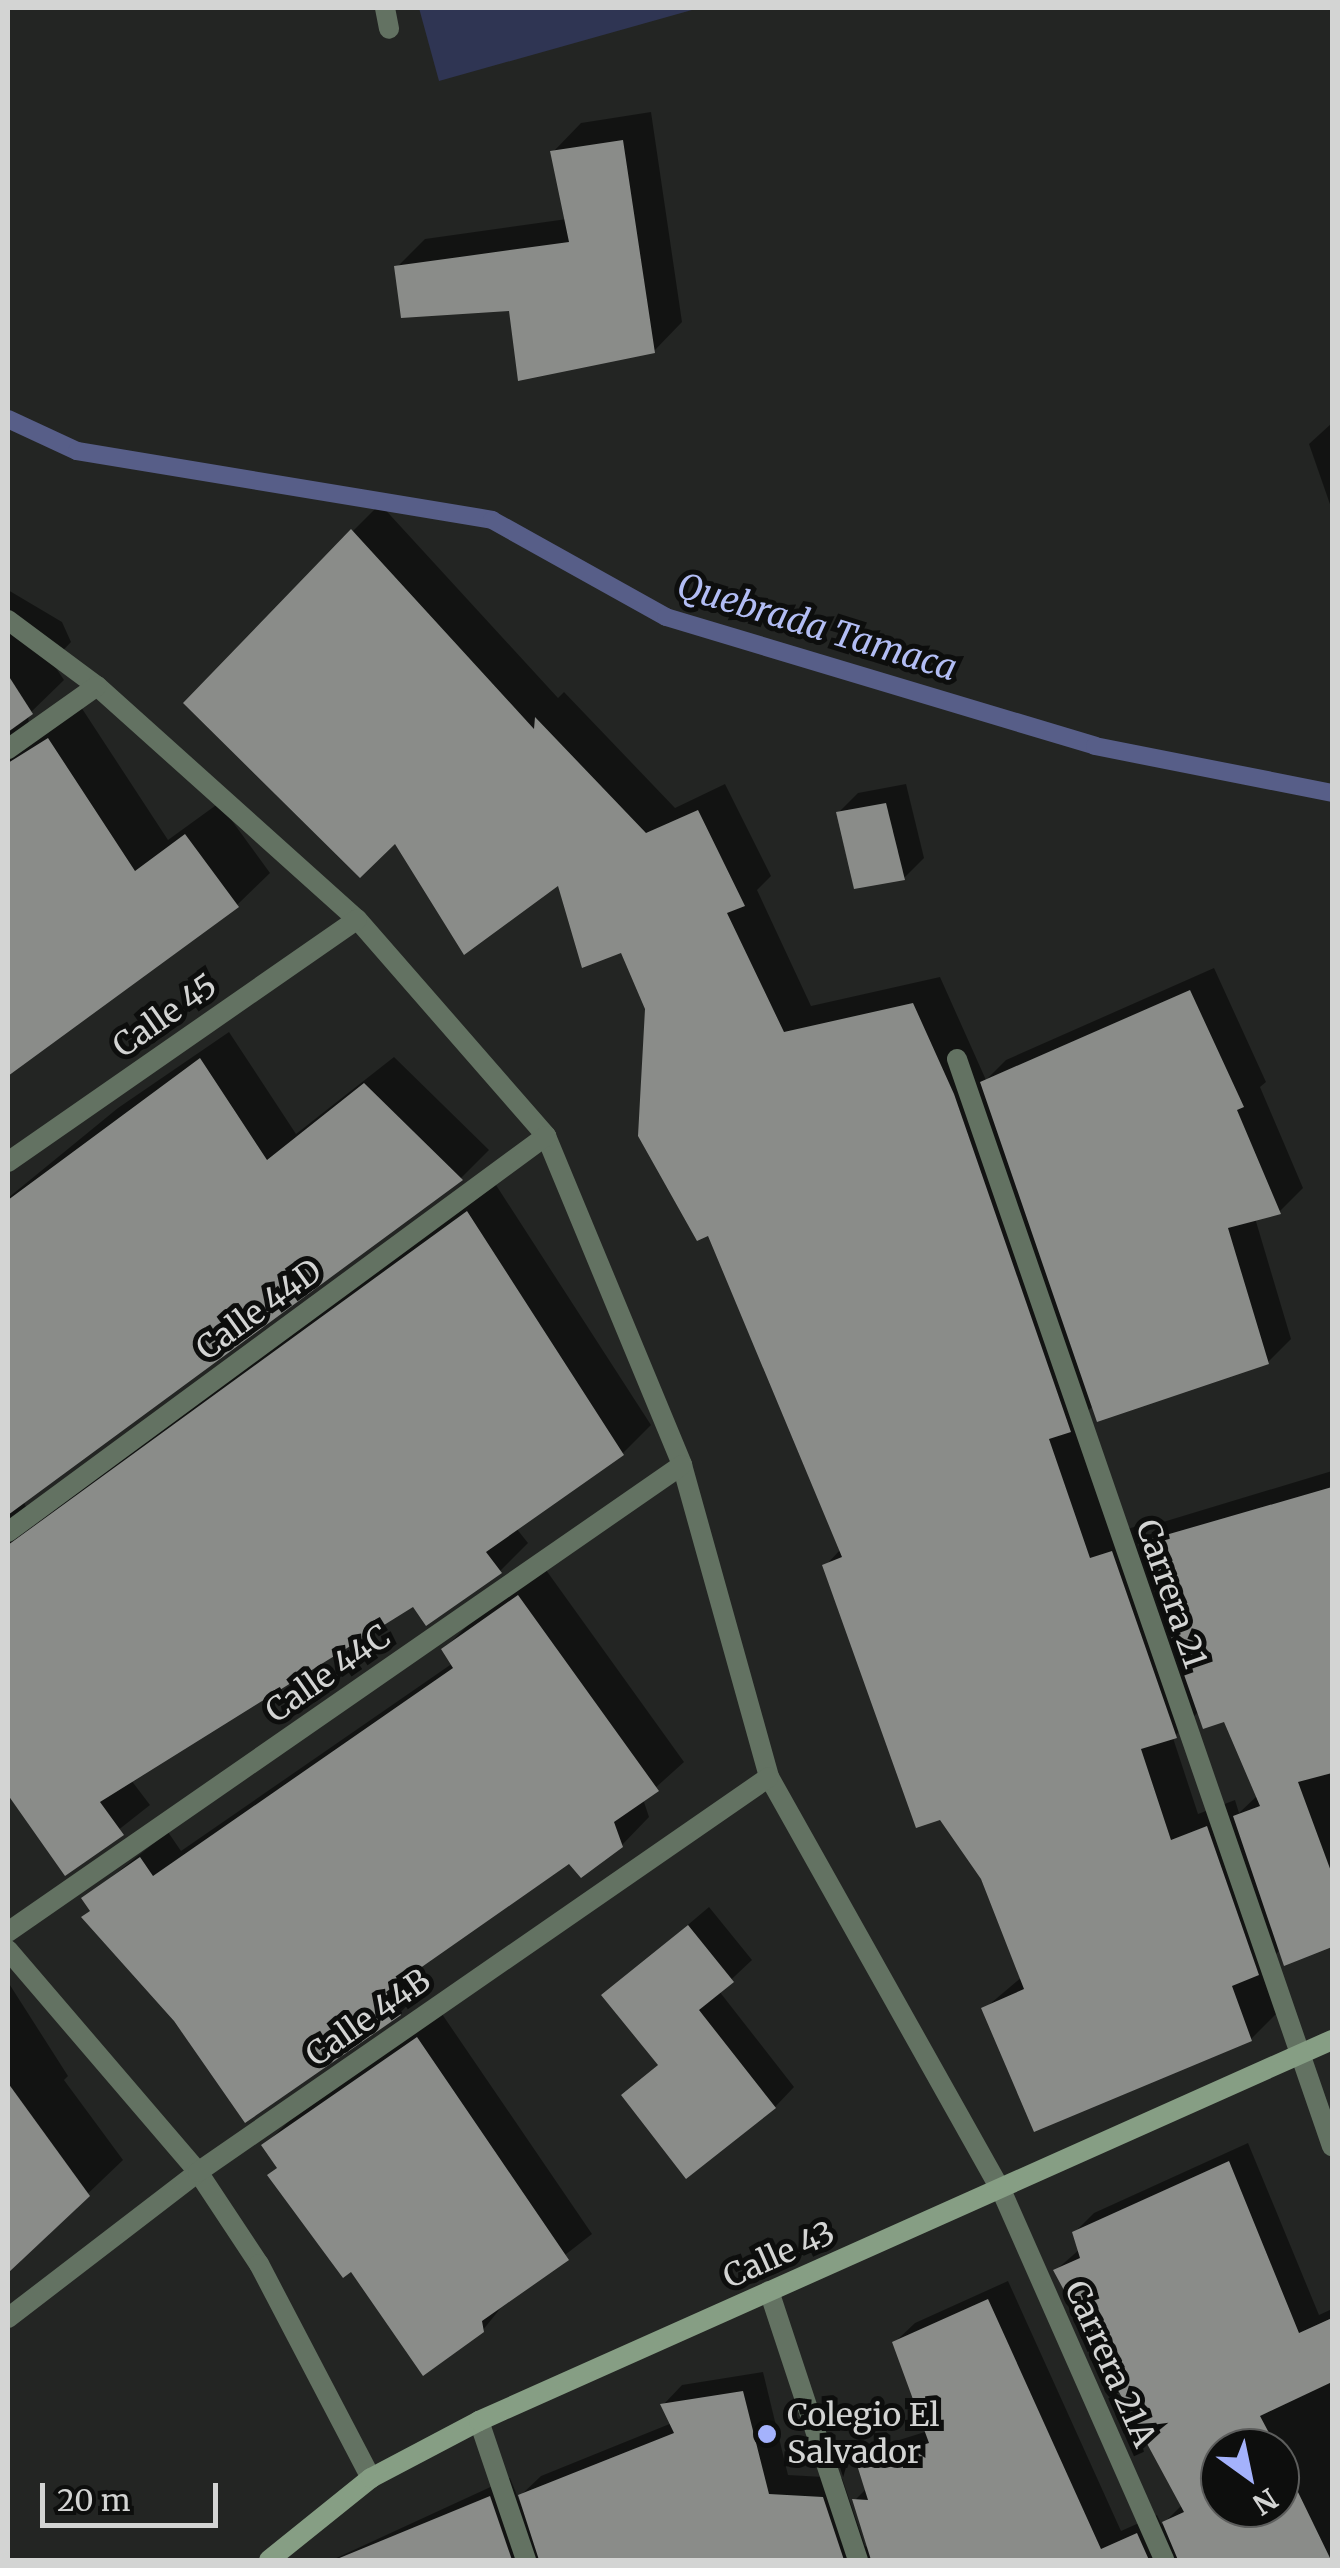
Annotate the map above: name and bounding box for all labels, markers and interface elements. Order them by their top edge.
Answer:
water label: Quebrada Tamaca [672,564,962,690]
street label: Calle 45 [106,966,224,1066]
street label: Calle 44D [189,1252,329,1368]
street label: Carrera 21 [1128,1515,1214,1673]
street label: Calle 44C [258,1617,398,1731]
street label: Calle 44B [299,1961,437,2075]
street label: Calle 43 [717,2213,841,2297]
street label: Carrera 21A [1056,2275,1164,2453]
place label: Colegio El Salvador [787,2397,939,2472]
marker: Colegio El Salvador [756,2423,778,2445]
north arrow [1200,2428,1300,2528]
scale bar [45,2463,222,2525]
text: N [1246,2480,1284,2523]
text: 20 m [57,2481,130,2519]

